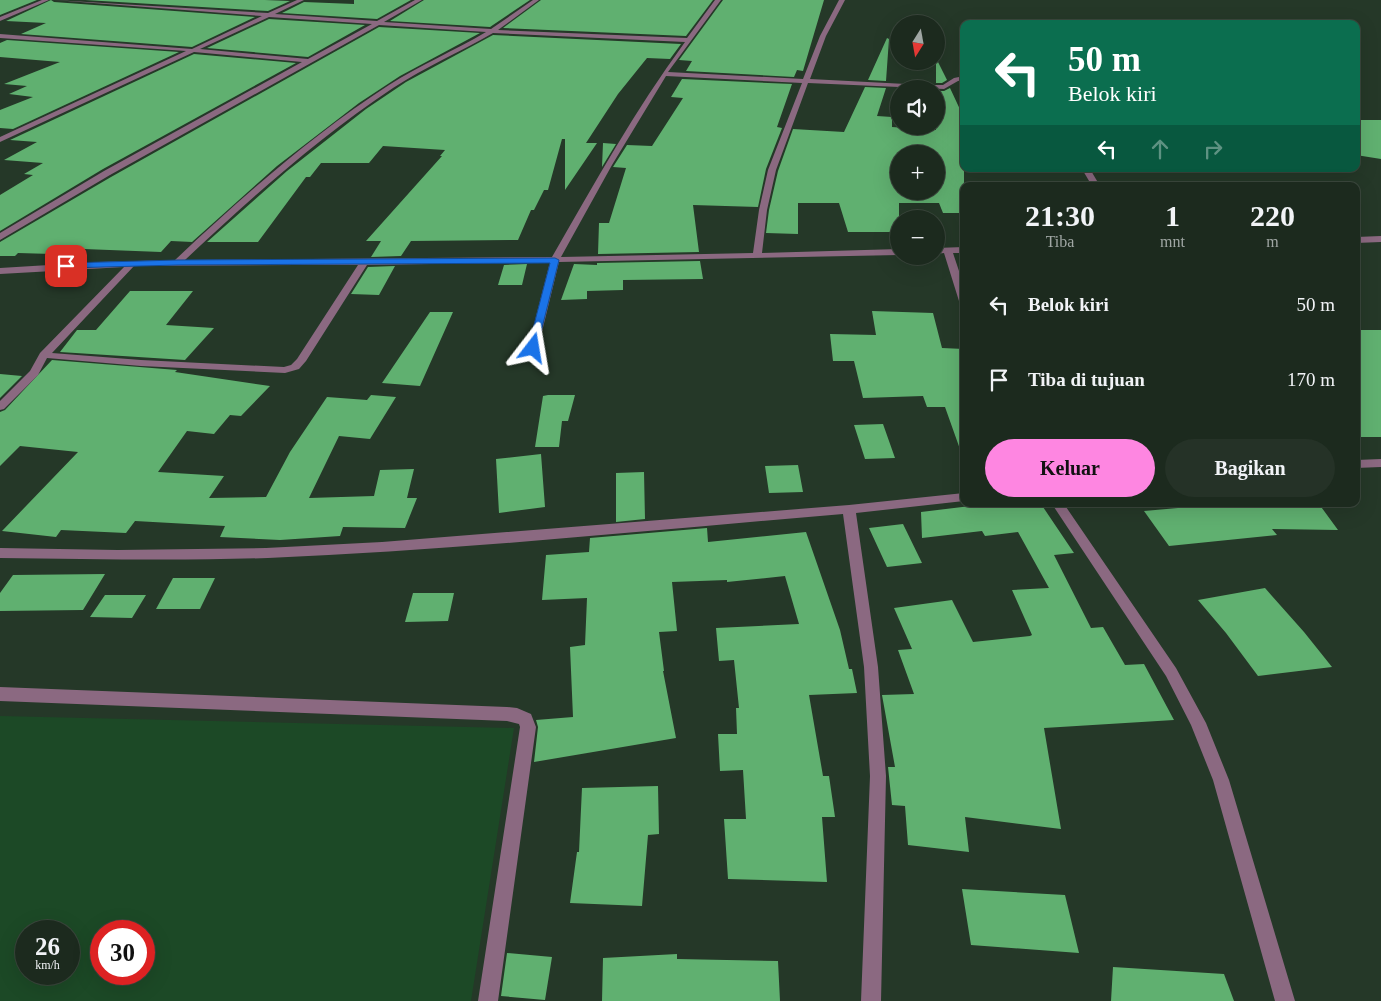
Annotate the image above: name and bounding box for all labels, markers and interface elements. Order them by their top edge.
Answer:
north arrow [890,15,945,70]
map controls [890,15,945,265]
icon: left [985,40,1050,105]
text: 50 m [1068,40,1141,79]
button: sound [890,80,945,135]
text: Belok kiri [1068,81,1157,106]
icon: left [1093,135,1121,163]
icon: ahead [1146,135,1174,163]
icon: right [1199,135,1227,163]
button: + [890,145,945,200]
text: 21:30 [1025,199,1095,232]
text: 1 [1165,199,1180,232]
text: 220 [1250,199,1295,232]
button: − [890,210,945,265]
text: Tiba [1046,233,1074,250]
text: mnt [1160,233,1185,250]
text: m [1266,233,1279,250]
pin [45,245,87,287]
icon: arrive [52,252,80,280]
icon: left [985,291,1013,319]
text: Belok kiri [1028,294,1109,315]
text: 50 m [1296,294,1335,315]
position arrow [506,321,558,373]
icon: arrive [985,366,1013,394]
text: Tiba di tujuan [1028,369,1145,390]
text: 170 m [1287,369,1335,390]
button: Keluar [985,439,1155,497]
button: Bagikan [1165,439,1335,497]
speed limit sign: 30 [90,920,155,985]
text: 26 [35,933,60,960]
text: km/h [35,958,60,972]

